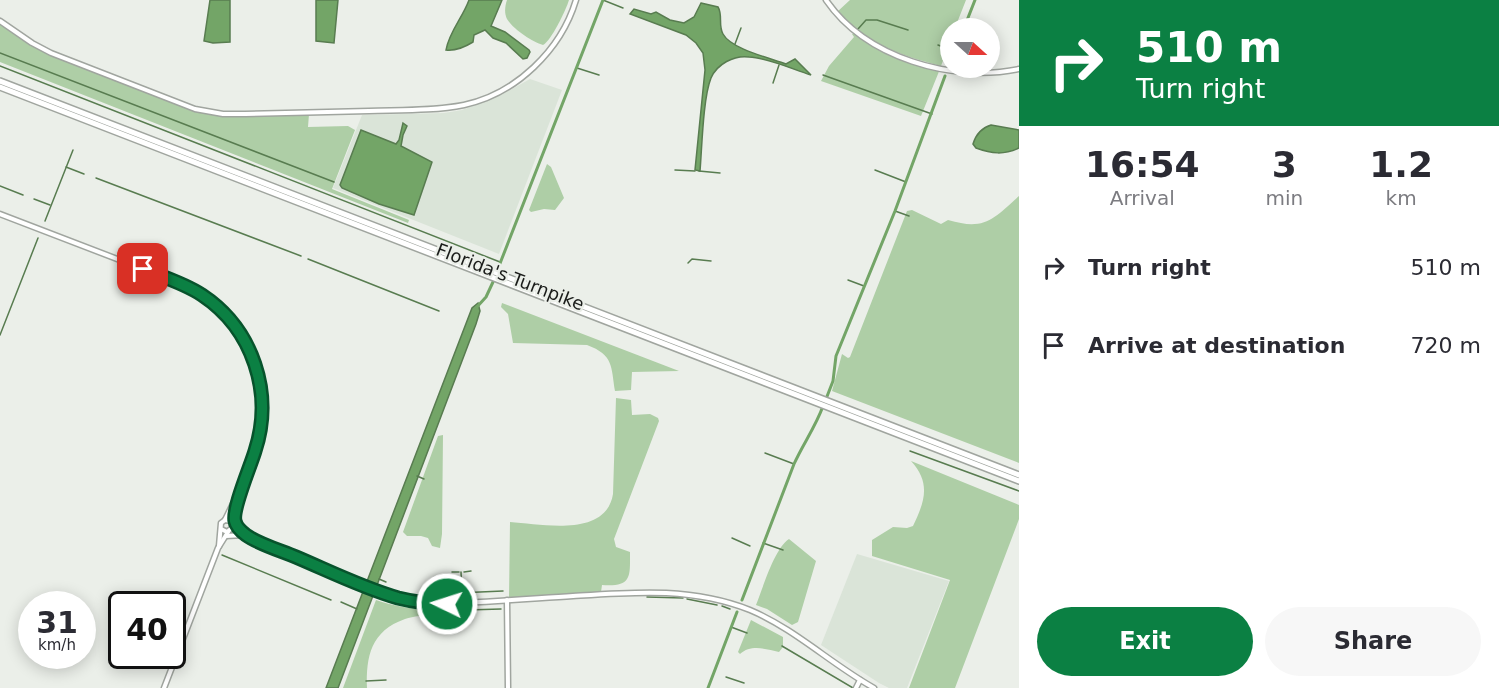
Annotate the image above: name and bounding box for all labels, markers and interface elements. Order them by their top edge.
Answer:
north arrow [940,18,1000,78]
map controls [940,18,1000,78]
text: 510 m [1136,23,1282,72]
icon: right [1037,24,1115,102]
text: Turn right [1136,73,1265,104]
text: 16:54 [1085,144,1200,185]
text: 3 [1272,144,1297,185]
text: 1.2 [1369,144,1433,185]
text: Arrival [1110,186,1175,210]
text: min [1266,186,1303,210]
text: km [1386,186,1417,210]
street label: Florida's Turnpike [433,239,587,314]
pin [117,243,168,294]
icon: right [1037,251,1070,284]
icon: arrive [126,252,159,285]
text: Turn right [1088,255,1211,280]
text: 510 m [1411,255,1481,280]
icon: arrive [1037,329,1070,362]
text: Arrive at destination [1088,333,1345,358]
text: 720 m [1411,333,1481,358]
position arrow [415,572,479,636]
speed limit sign: 40 [108,591,186,669]
text: 31 [36,605,78,640]
button: Exit [1037,607,1253,676]
button: Share [1265,607,1481,676]
text: km/h [38,636,76,654]

